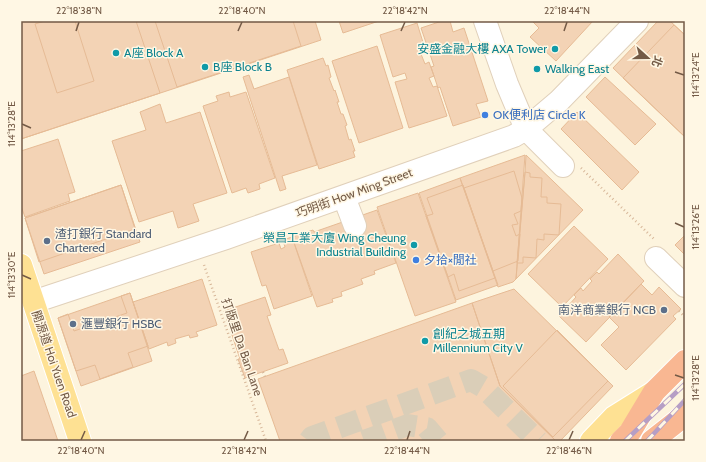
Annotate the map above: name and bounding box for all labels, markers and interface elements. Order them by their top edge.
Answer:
text: 22°18'38"N [56,4,102,17]
text: 22°18'40"N [218,4,266,17]
text: 22°18'42"N [382,4,428,17]
text: 22°18'44"N [544,4,590,17]
north arrow [628,38,668,78]
place label: 安盛金融大樓 AXA Tower [417,41,547,56]
marker: 安盛金融大樓 AXA Tower [550,44,560,54]
place label: A座 Block A [124,45,184,60]
marker: A座 Block A [111,48,121,58]
text: 114°13'24"E [689,52,702,98]
text: 北 [649,54,666,69]
place label: B座 Block B [213,59,272,74]
place label: Walking East [545,61,609,76]
marker: B座 Block B [200,62,210,72]
marker: Walking East [532,64,542,74]
text: 114°13'28"E [5,101,18,147]
place label: OK便利店 Circle K [493,107,586,122]
marker: OK便利店 Circle K [480,110,490,120]
street label: 巧明街 How Ming Street [293,164,414,221]
text: 114°13'26"E [689,204,702,250]
place label: 渣打銀行 Standard Chartered [55,226,152,255]
place label: 榮昌工業大廈 Wing Cheung Industrial Building [263,230,407,259]
marker: 渣打銀行 Standard Chartered [42,236,52,246]
marker: 榮昌工業大廈 Wing Cheung Industrial Building [409,240,419,250]
text: 114°13'30"E [5,251,18,298]
place label: 夕拾×閒社 [424,252,477,267]
marker: 夕拾×閒社 [411,255,421,265]
street label: 打版里 Da Ban Lane [219,296,266,398]
place label: 南洋商業銀行 NCB [558,302,656,317]
marker: 南洋商業銀行 NCB [659,305,669,315]
street label: 開源道 Hoi Yuen Road [29,308,80,420]
place label: 滙豐銀行 HSBC [81,316,162,331]
marker: 滙豐銀行 HSBC [68,319,78,329]
place label: 創紀之城五期 Millennium City V [433,326,524,355]
marker: 創紀之城五期 Millennium City V [420,336,430,346]
text: 114°13'28"E [689,355,702,401]
text: 22°18'40"N [57,444,105,457]
text: 22°18'42"N [221,444,267,457]
text: 22°18'44"N [384,444,430,457]
text: 22°18'46"N [546,444,592,457]

